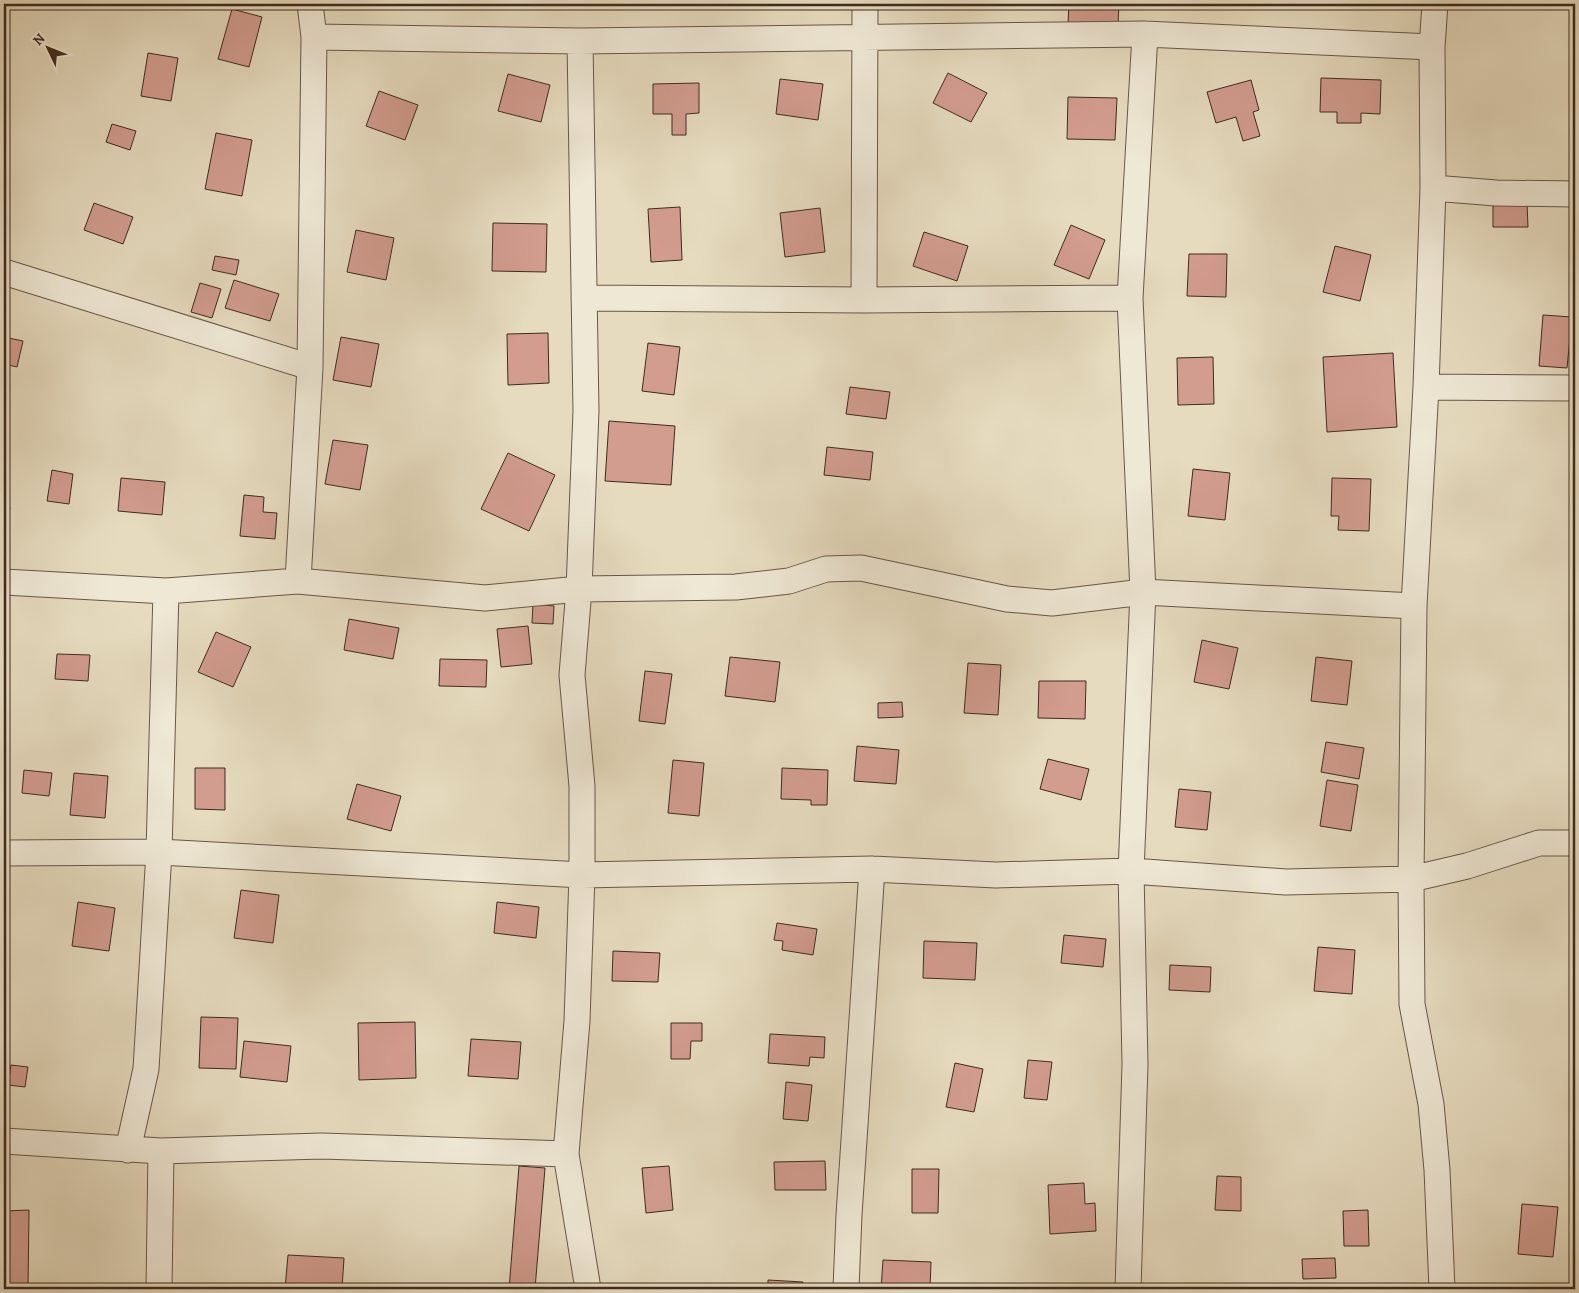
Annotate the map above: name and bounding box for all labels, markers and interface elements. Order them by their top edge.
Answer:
north arrow [22,22,72,72]
text: N [28,29,49,50]

